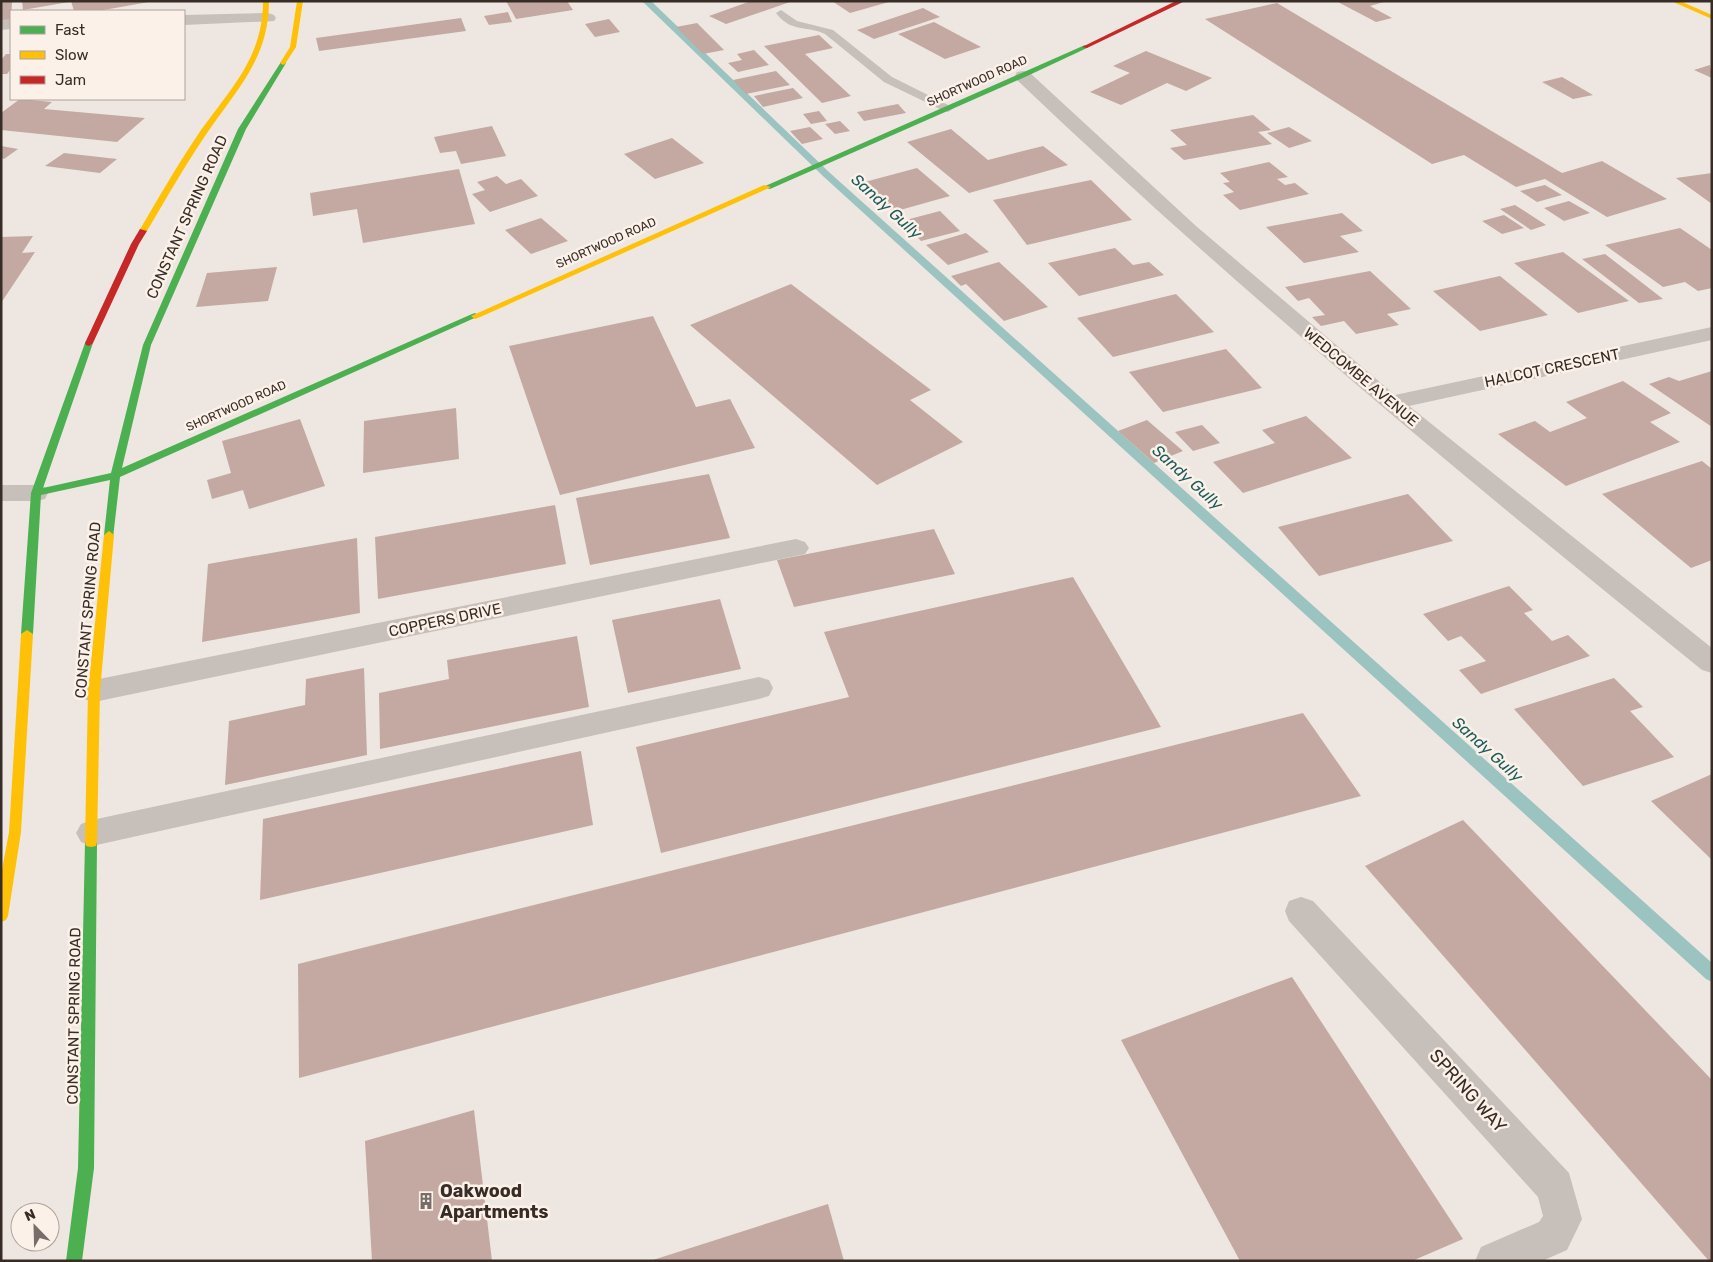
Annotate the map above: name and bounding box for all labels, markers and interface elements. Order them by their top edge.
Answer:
legend [10,10,185,100]
text: Fast [55,21,85,39]
text: Slow [55,46,88,64]
street label: SHORTWOOD ROAD [925,53,1029,109]
text: Jam [55,71,86,89]
street label: CONSTANT SPRING ROAD [143,132,231,302]
water label: Sandy Gully [848,170,927,244]
street label: SHORTWOOD ROAD [554,215,658,271]
street label: WEDCOMBE AVENUE [1300,324,1422,430]
street label: HALCOT CRESCENT [1483,345,1621,391]
street label: SHORTWOOD ROAD [184,378,288,434]
water label: Sandy Gully [1149,441,1228,515]
street label: CONSTANT SPRING ROAD [71,521,105,699]
street label: COPPERS DRIVE [387,599,503,641]
water label: Sandy Gully [1449,713,1528,787]
street label: CONSTANT SPRING ROAD [63,927,85,1105]
street label: SPRING WAY [1425,1045,1511,1138]
place label: Oakwood Apartments [440,1180,549,1223]
building icon: Oakwood Apartments [416,1191,436,1211]
north arrow [10,1202,60,1252]
text: N [22,1206,38,1225]

